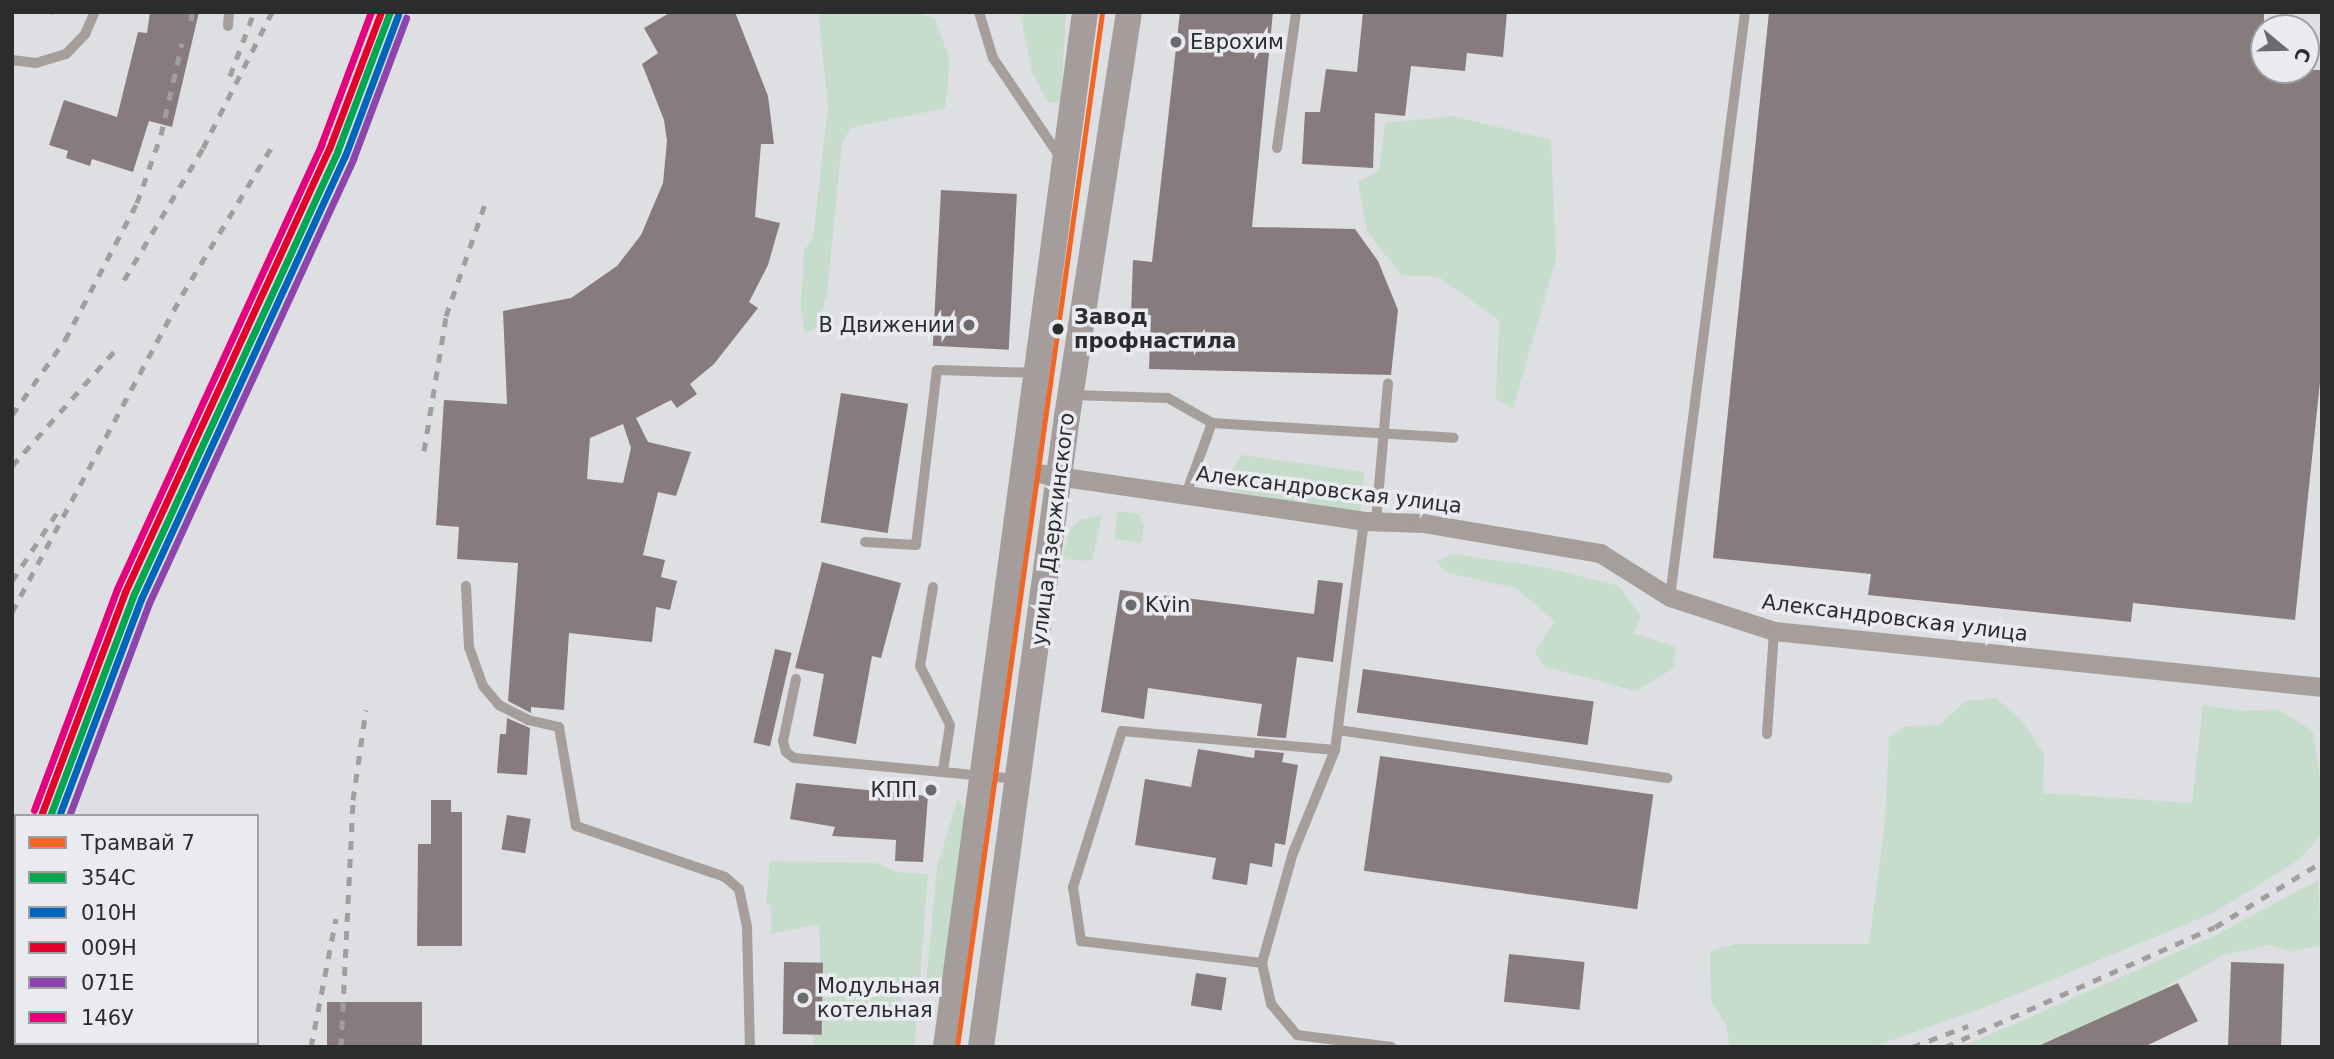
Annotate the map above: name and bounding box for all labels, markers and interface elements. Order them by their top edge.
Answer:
north arrow [2250,14,2320,84]
place label: Еврохим [1190,29,1284,55]
marker: Еврохим [1168,34,1184,50]
text: С [2290,45,2316,65]
place label: Завод профнастила [1074,304,1236,354]
place label: В Движении [819,312,955,338]
marker: В Движении [961,317,977,333]
marker: Завод профнастила [1048,319,1068,339]
street label: улица Дзержинского [1026,411,1080,647]
street label: Александровская улица [1195,461,1463,519]
street label: Александровская улица [1761,589,2029,647]
place label: Kvin [1145,592,1190,618]
marker: Kvin [1123,597,1139,613]
place label: КПП [871,777,917,803]
marker: КПП [923,782,939,798]
legend [14,814,259,1045]
text: Трамвай 7 [81,831,195,855]
text: 354С [81,866,136,890]
text: 010Н [81,901,137,925]
text: 009Н [81,936,137,960]
text: 071Е [81,971,134,995]
place label: Модульная котельная [817,973,940,1023]
marker: Модульная котельная [795,990,811,1006]
text: 146У [81,1006,134,1030]

